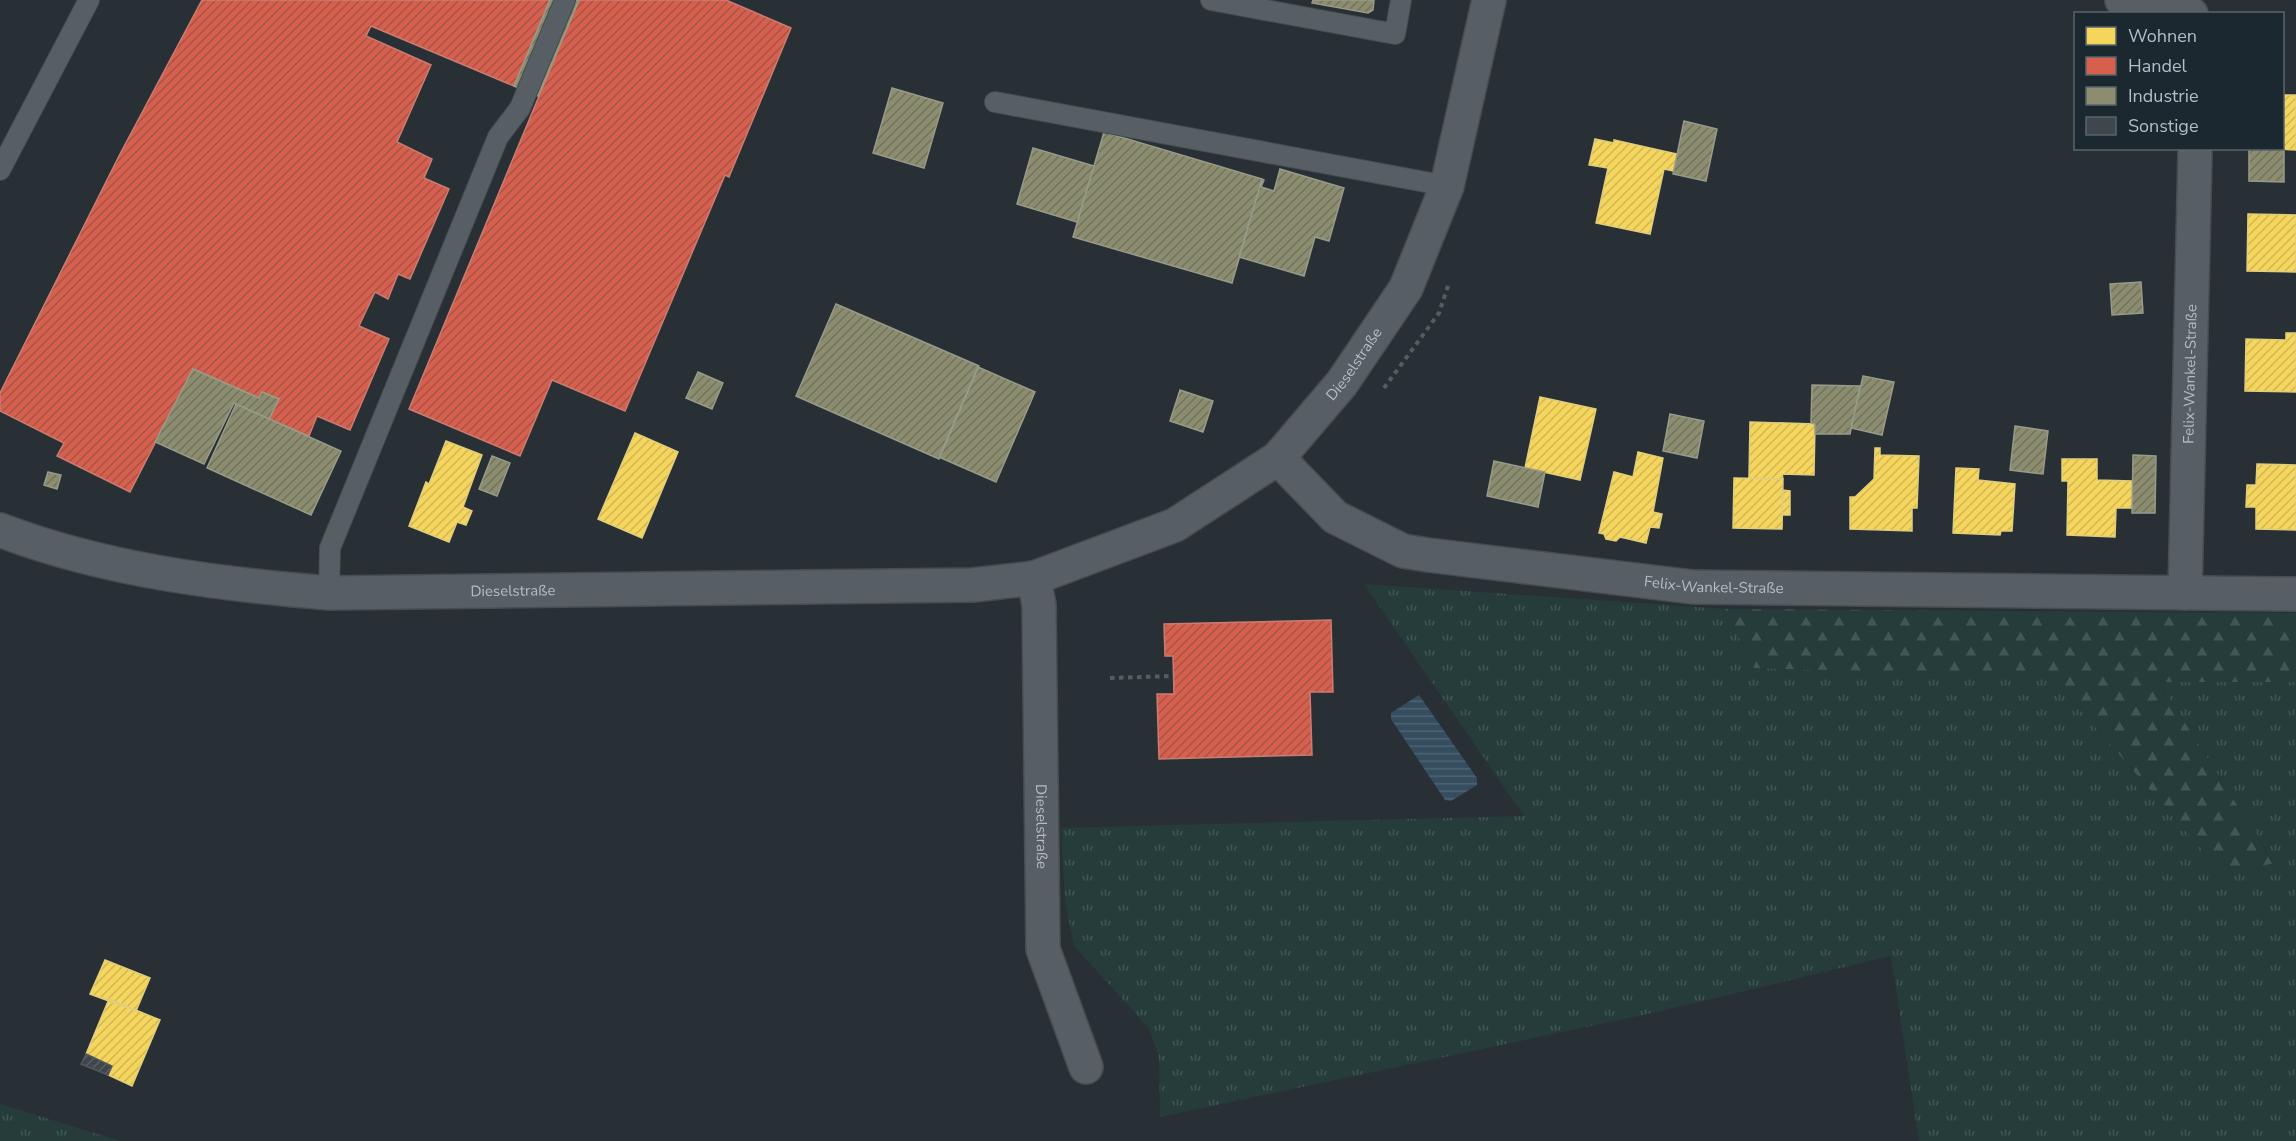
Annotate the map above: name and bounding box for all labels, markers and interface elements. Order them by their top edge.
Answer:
legend [2074,12,2284,150]
text: Wohnen [2128,24,2197,48]
text: Handel [2128,54,2188,78]
text: Industrie [2128,84,2199,108]
text: Sonstige [2128,114,2198,138]
street label: Felix-Wankel-Straße [2178,304,2202,444]
street label: Dieselstraße [1321,324,1387,405]
street label: Felix-Wankel-Straße [1643,571,1784,598]
street label: Dieselstraße [470,580,556,601]
street label: Dieselstraße [1031,784,1052,869]

